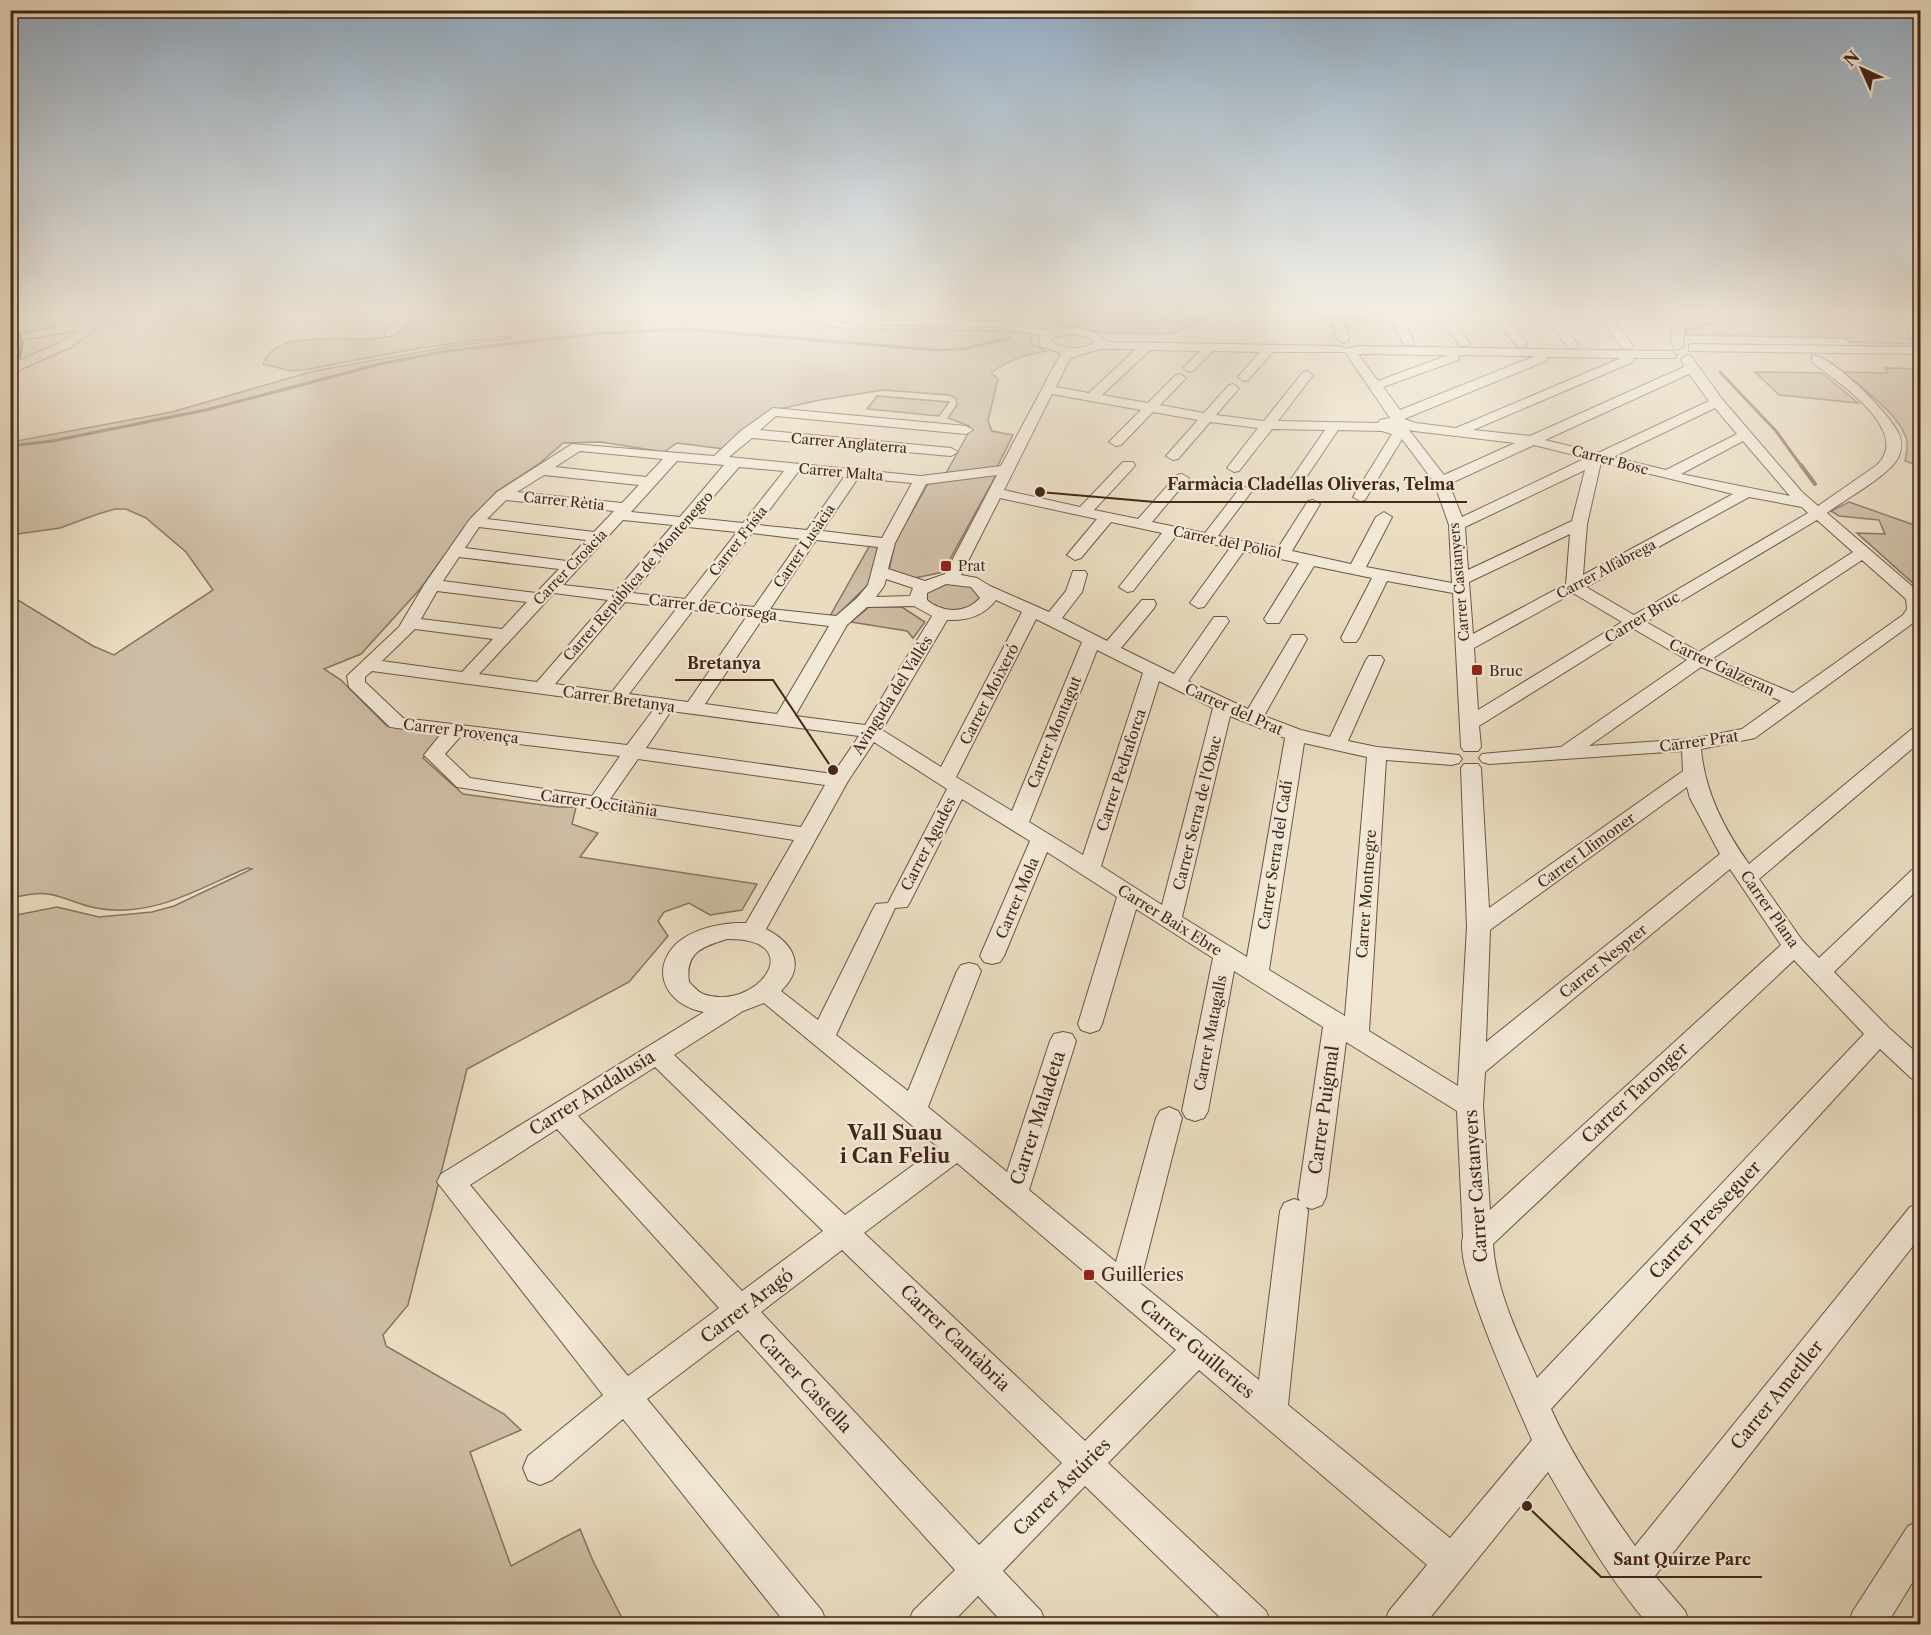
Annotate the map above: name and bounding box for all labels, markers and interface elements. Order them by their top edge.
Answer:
north arrow [1832,39,1892,99]
text: N [1839,46,1863,70]
street label: Carrer Anglaterra [790,429,908,457]
street label: Carrer Bosc [1570,441,1650,479]
street label: Carrer Malta [798,459,885,485]
callout: Farmàcia Cladellas Oliveras, Telma [1155,468,1467,502]
text: Farmàcia Cladellas Oliveras, Telma [1167,474,1455,494]
street label: Carrer República de Montenegro [559,487,717,665]
street label: Carrer Rètia [522,488,606,514]
street label: Carrer Lusàcia [769,500,839,591]
street label: Carrer Frísia [705,502,771,580]
street label: Carrer del Poliol [1171,522,1283,562]
street label: Carrer Castanyers [1445,522,1473,642]
street label: Carrer Croàcia [529,525,611,609]
street label: Carrer Alfàbrega [1553,535,1659,603]
place label: Prat [958,557,985,575]
marker: Prat [939,559,953,573]
street label: Carrer Bruc [1601,587,1683,647]
street label: Carrer de Còrsega [647,590,779,624]
street label: Avinguda del Vallès [847,632,936,759]
street label: Carrer Galzeran [1666,634,1778,700]
street label: Carrer Moixeró [955,640,1023,748]
callout: Bretanya [675,646,773,680]
text: Bretanya [687,653,762,673]
place label: Bruc [1489,661,1523,680]
marker: Bruc [1470,663,1484,677]
street label: Carrer Montagut [1023,672,1085,791]
street label: Carrer del Prat [1182,679,1287,739]
street label: Carrer Bretanya [562,682,677,716]
street label: Carrer Pedraforca [1092,706,1150,834]
street label: Carrer Provença [402,714,520,748]
street label: Carrer Prat [1658,726,1740,756]
street label: Carrer Serra de l'Obac [1169,734,1225,892]
street label: Carrer Serra del Cadí [1254,778,1296,931]
street label: Carrer Occitània [539,785,659,821]
street label: Carrer Agudes [896,794,960,894]
street label: Carrer Llimoner [1533,808,1639,892]
street label: Carrer Montnegre [1352,829,1380,959]
street label: Carrer Mola [991,854,1043,942]
street label: Carrer Plana [1736,867,1804,951]
street label: Carrer Baix Ebre [1114,880,1226,960]
street label: Carrer Nesprer [1555,919,1651,1002]
street label: Carrer Matagalls [1189,973,1231,1093]
street label: Carrer Taronger [1577,1038,1693,1148]
street label: Carrer Puigmal [1304,1044,1344,1176]
street label: Carrer Andalusia [525,1045,659,1140]
street label: Carrer Maladeta [1006,1048,1070,1188]
street label: Carrer Castanyers [1460,1109,1492,1263]
district label: Vall Suau i Can Feliu [840,1121,950,1168]
street label: Carrer Presseguer [1645,1156,1766,1284]
street label: Carrer Aragó [696,1264,798,1348]
place label: Guilleries [1101,1264,1184,1286]
marker: Guilleries [1082,1268,1096,1282]
street label: Carrer Cantàbria [895,1280,1015,1396]
street label: Carrer Guilleries [1135,1295,1259,1403]
street label: Carrer Castella [753,1329,857,1438]
street label: Carrer Ametller [1726,1335,1828,1454]
street label: Carrer Astúries [1009,1434,1115,1540]
callout: Sant Quirze Parc [1601,1543,1762,1577]
text: Sant Quirze Parc [1613,1549,1751,1569]

